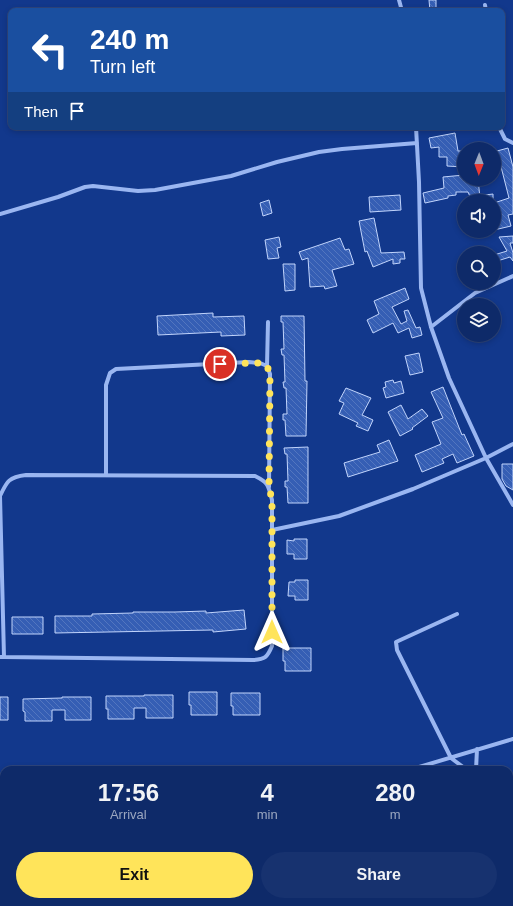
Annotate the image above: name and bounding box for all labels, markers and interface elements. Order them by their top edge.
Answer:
icon: left [24,24,76,76]
text: 240 m [90,24,169,55]
text: Turn left [90,57,155,77]
icon: arrive [66,100,88,122]
text: Then [24,103,58,120]
north arrow [457,142,501,186]
map controls [457,142,501,342]
button: sound [457,194,501,238]
button: search [457,246,501,290]
button: layers [457,298,501,342]
pin [203,347,237,381]
icon: arrive [209,353,231,375]
position arrow [251,611,293,653]
text: 17:56 [98,779,159,806]
text: 4 [260,779,274,806]
text: 280 [375,779,415,806]
text: Arrival [110,807,147,822]
text: min [257,807,278,822]
text: m [390,807,401,822]
button: Exit [16,852,253,898]
button: Share [261,852,497,898]

